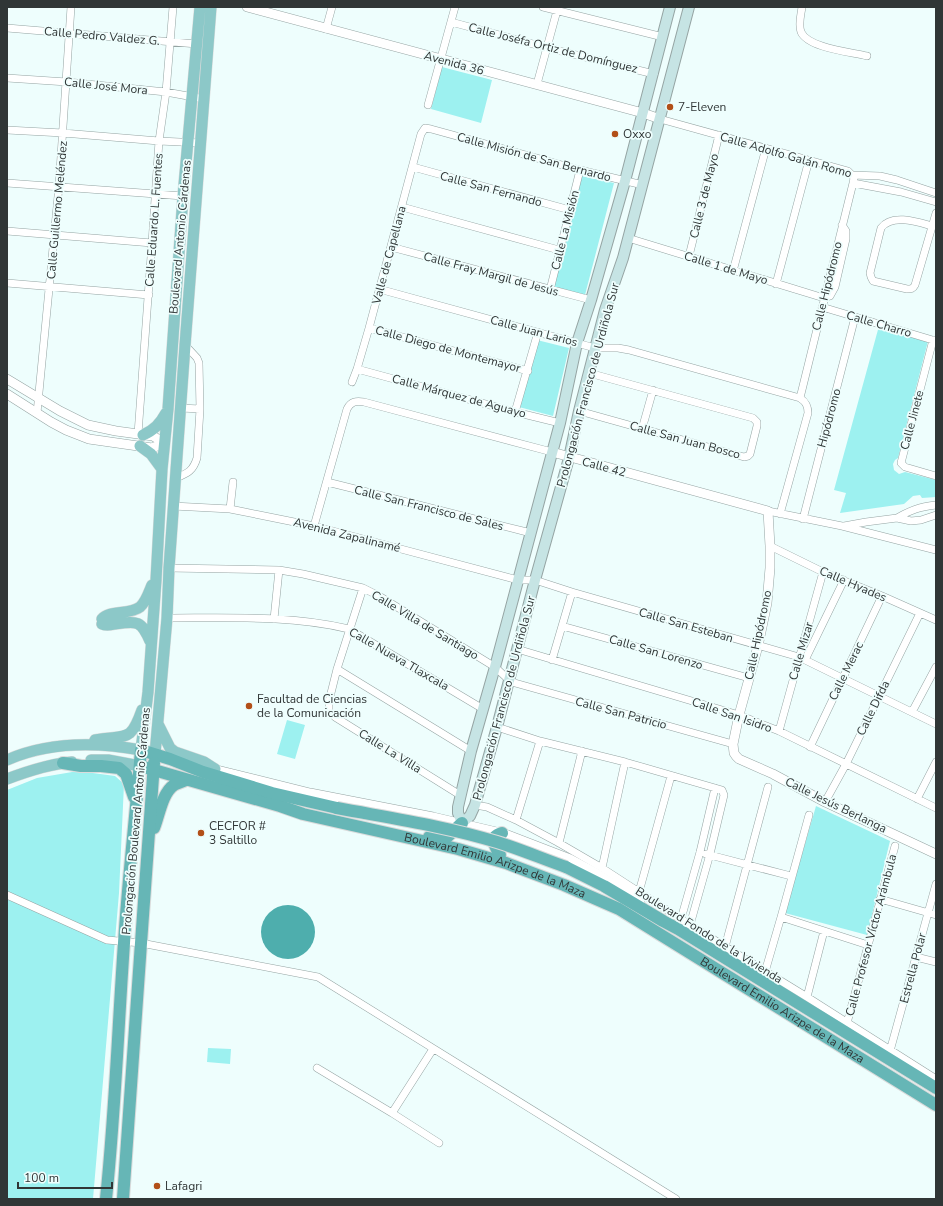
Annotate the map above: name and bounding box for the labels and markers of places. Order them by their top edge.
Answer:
place label: 7-Eleven [678,99,726,115]
marker: 7-Eleven [665,102,675,112]
place label: Oxxo [623,126,652,142]
marker: Oxxo [610,129,620,139]
place label: Facultad de Ciencias de la Comunicación [257,691,367,721]
marker: Facultad de Ciencias de la Comunicación [244,701,254,711]
place label: CECFOR # 3 Saltillo [209,818,266,848]
marker: CECFOR # 3 Saltillo [196,828,206,838]
place label: Lafagri [165,1178,202,1194]
marker: Lafagri [152,1181,162,1191]

